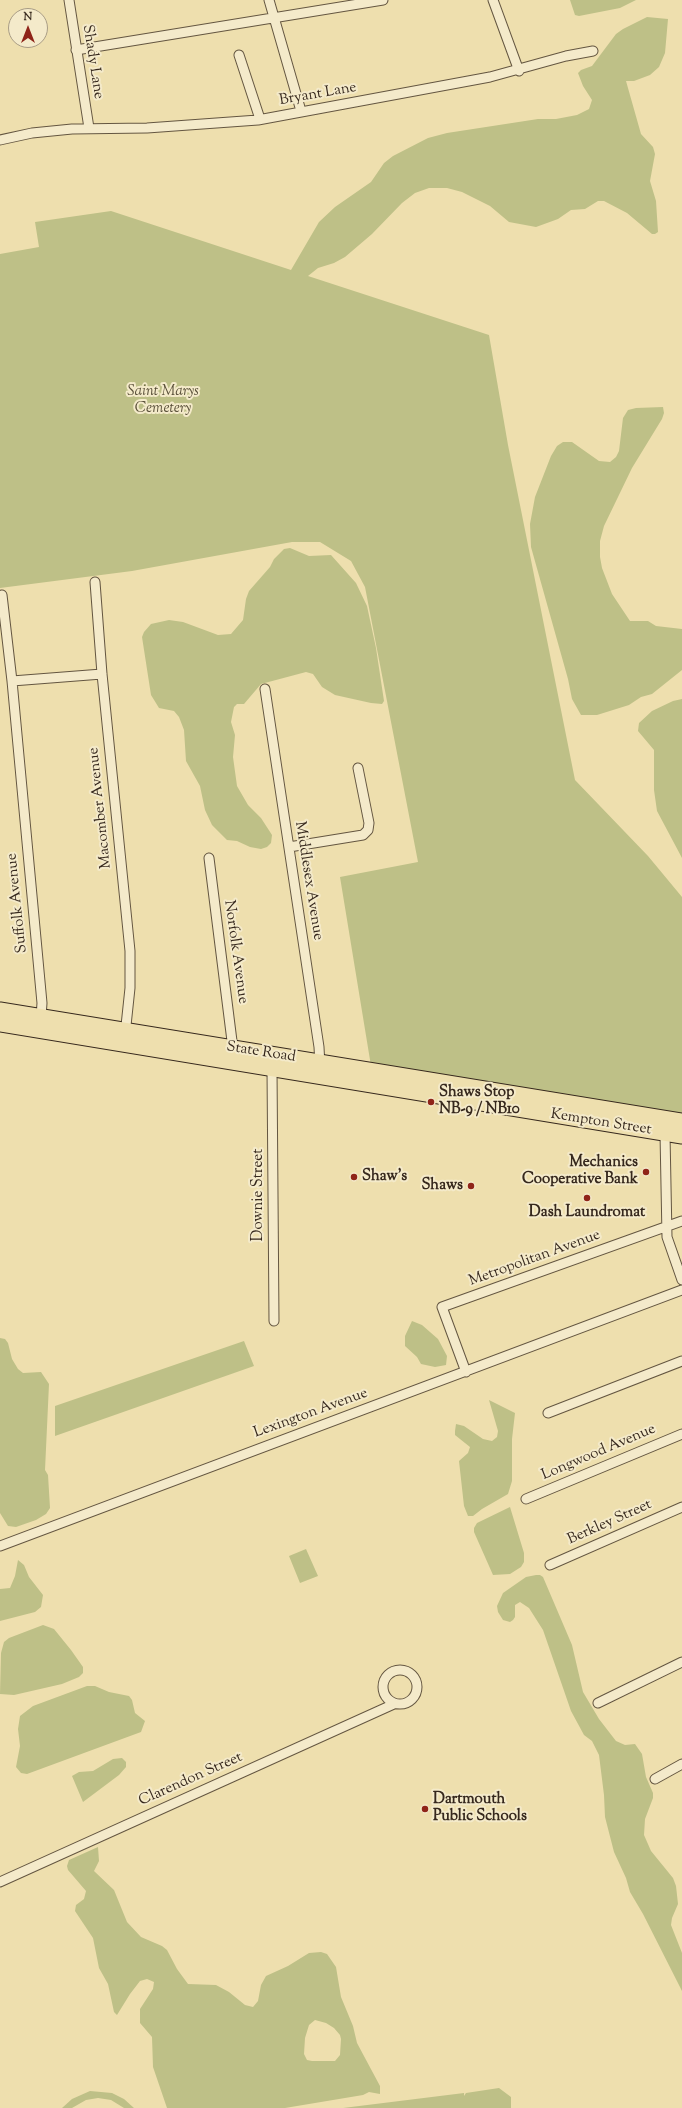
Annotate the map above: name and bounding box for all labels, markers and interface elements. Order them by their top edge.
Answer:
north arrow [8,8,48,48]
text: N [24,9,32,25]
street label: Shady Lane [77,24,107,100]
street label: Bryant Lane [278,79,358,111]
park label: Saint Marys Cemetery [127,383,199,418]
street label: Macomber Avenue [86,746,116,870]
street label: Middlesex Avenue [290,820,326,942]
street label: Suffolk Avenue [4,852,32,954]
street label: Norfolk Avenue [219,899,251,1005]
street label: State Road [225,1039,297,1067]
place label: Shaws Stop NB-9 / NB10 [439,1084,520,1119]
marker: Shaws Stop NB-9 / NB10 [426,1097,436,1107]
street label: Kempton Street [549,1106,653,1140]
street label: Downie Street [250,1149,268,1241]
place label: Mechanics Cooperative Bank [522,1154,638,1189]
marker: Mechanics Cooperative Bank [641,1167,651,1177]
place label: Shaw's [362,1168,407,1186]
marker: Shaw's [349,1172,359,1182]
place label: Shaws [421,1177,463,1195]
marker: Shaws [466,1181,476,1191]
marker: Dash Laundromat [582,1193,592,1203]
place label: Dash Laundromat [529,1204,645,1222]
street label: Metropolitan Avenue [467,1227,603,1291]
street label: Lexington Avenue [252,1385,370,1443]
street label: Longwood Avenue [539,1421,659,1485]
street label: Berkley Street [565,1496,655,1550]
street label: Clarendon Street [136,1749,246,1811]
place label: Dartmouth Public Schools [433,1791,527,1826]
marker: Dartmouth Public Schools [420,1804,430,1814]

